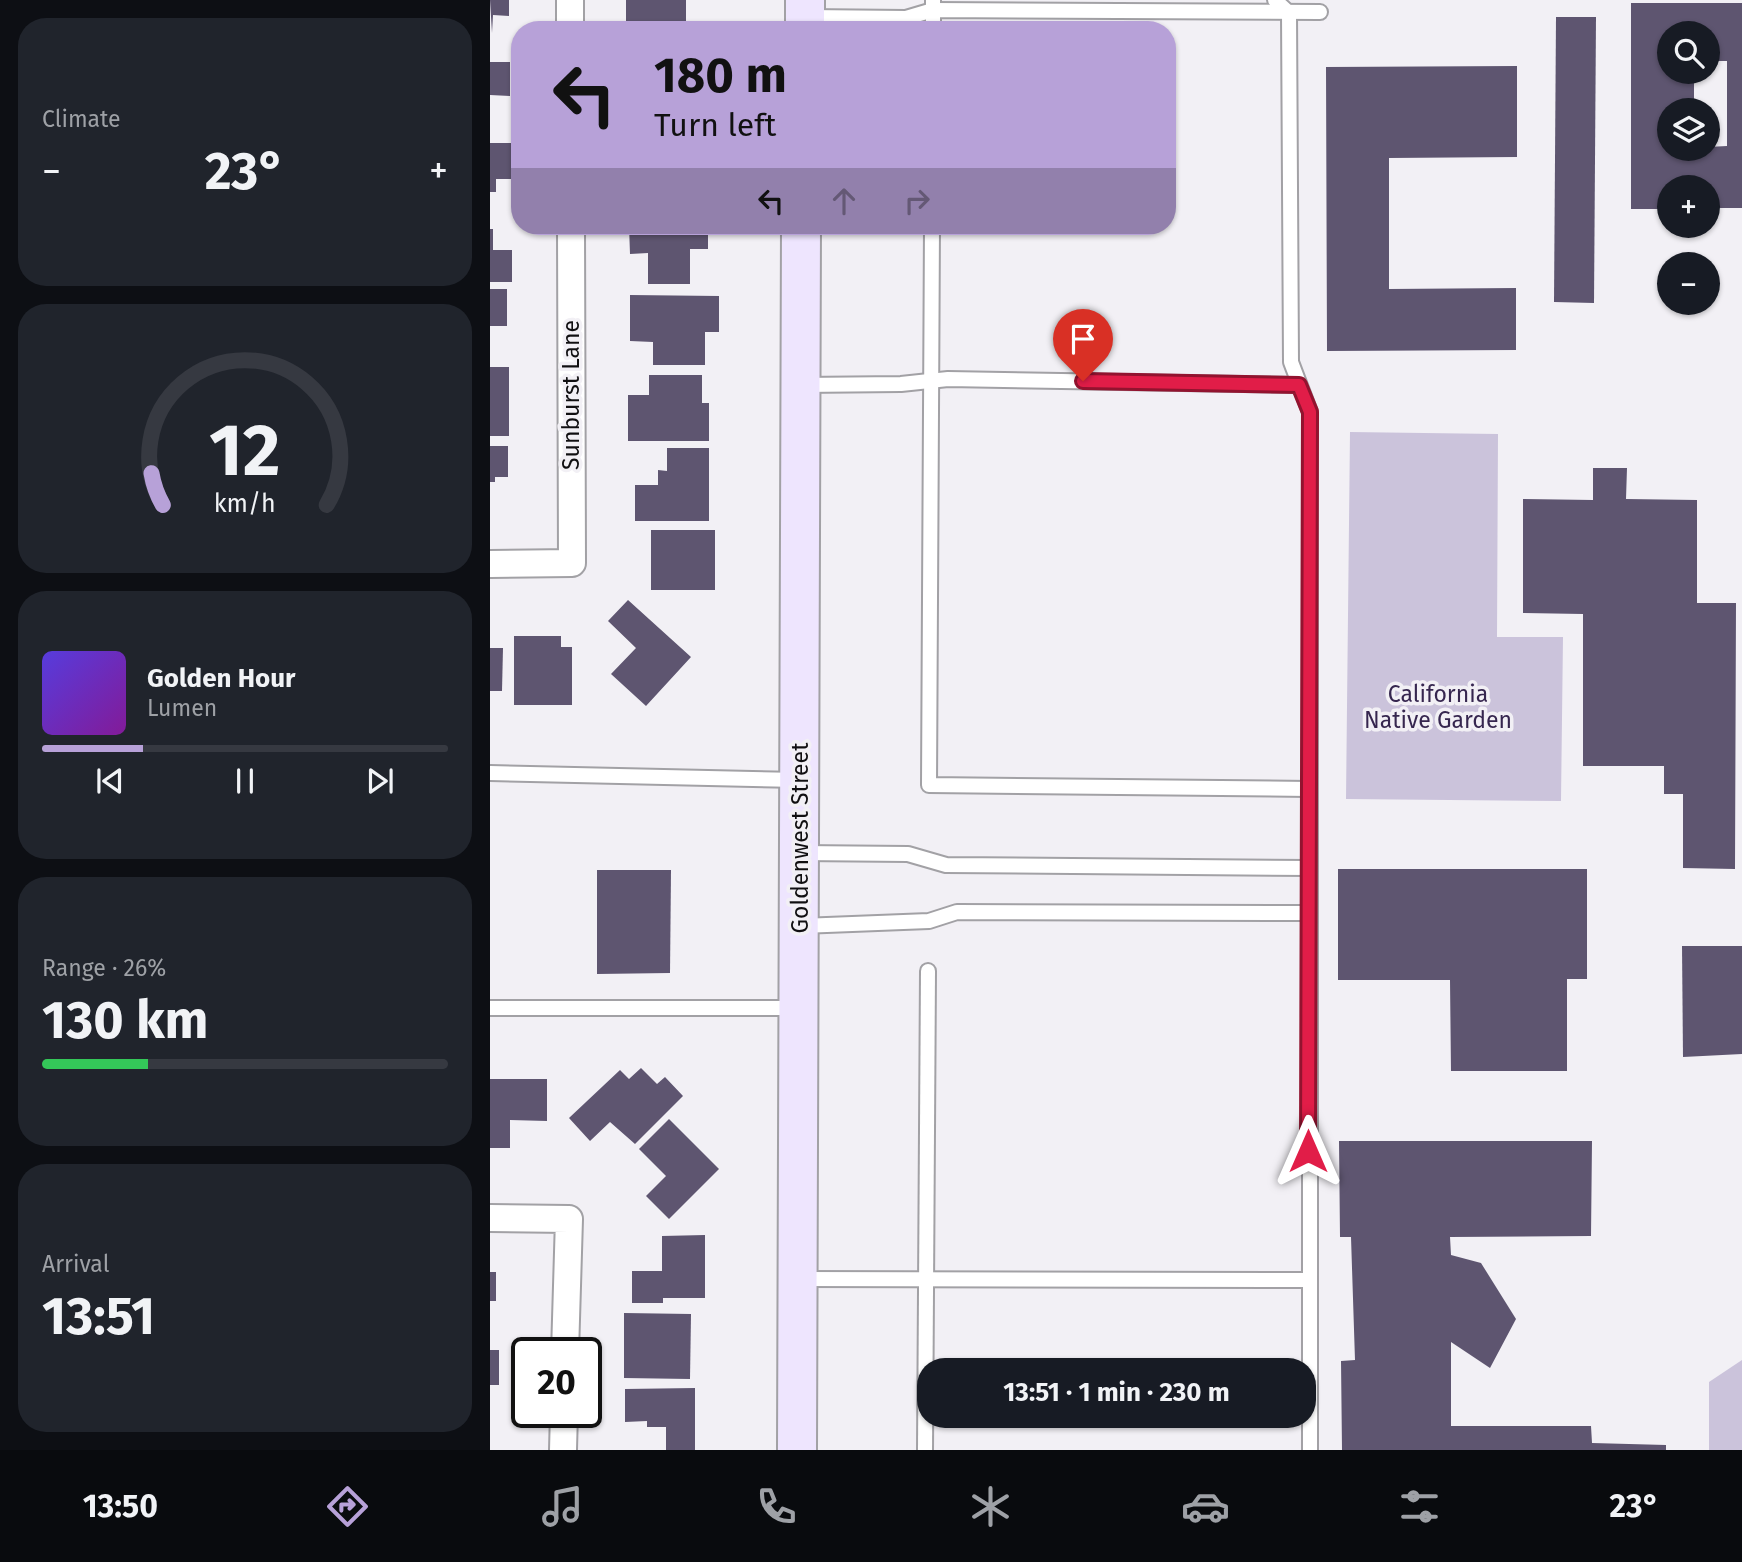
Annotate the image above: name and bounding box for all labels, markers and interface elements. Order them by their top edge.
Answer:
map controls [1657,21,1720,315]
button: search [1657,21,1720,84]
text: 180 m [654,46,787,105]
icon: left [539,49,630,140]
button: layers [1657,98,1720,161]
text: Climate [42,105,121,133]
text: Turn left [654,106,776,144]
text: 23° [205,140,285,203]
text: − [42,148,61,194]
text: + [429,148,448,194]
button: + [1657,175,1720,238]
icon: left [752,182,790,220]
icon: ahead [825,182,863,220]
icon: right [898,182,936,220]
button: − [1657,252,1720,315]
pin [1053,309,1113,381]
street label: Sunburst Lane [557,320,585,470]
icon: arrive [1064,320,1102,358]
text: 12 [209,407,281,494]
text: km/h [214,488,276,518]
text: Golden Hour [147,663,295,694]
park label: California Native Garden [1364,680,1512,734]
text: Lumen [147,694,217,722]
street label: Goldenwest Street [786,742,814,933]
icon: previous [91,762,129,800]
icon: pause [226,762,264,800]
icon: next [361,762,399,800]
text: Range · 26% [42,954,166,982]
text: 130 km [42,989,209,1052]
position arrow [1271,1114,1345,1188]
text: Arrival [42,1250,109,1278]
text: 13:51 [42,1285,155,1348]
speed limit sign: 20 [511,1337,602,1428]
text: 13:51 · 1 min · 230 m [1003,1377,1230,1408]
icon: directions [323,1482,372,1531]
icon: music [538,1482,587,1531]
icon: phone [752,1482,801,1531]
icon: climate [966,1482,1015,1531]
icon: car [1181,1482,1230,1531]
icon: filters [1395,1482,1444,1531]
text: 13:50 [83,1487,158,1525]
text: 23° [1610,1487,1659,1525]

